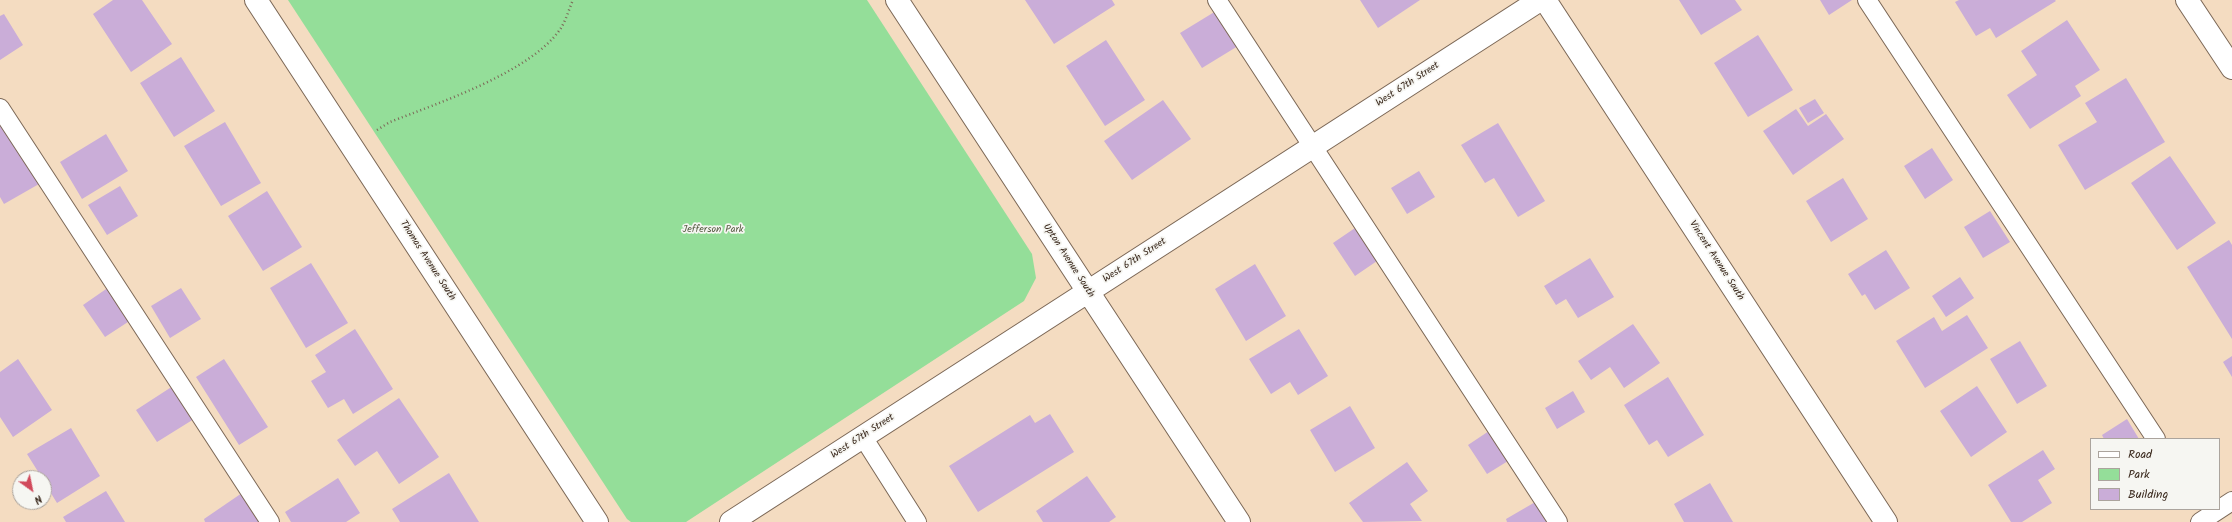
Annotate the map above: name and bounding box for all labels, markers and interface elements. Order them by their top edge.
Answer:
street label: West 67th Street [1374,60,1442,110]
street label: Thomas Avenue South [397,219,457,303]
street label: Vincent Avenue South [1686,219,1746,303]
street label: Upton Avenue South [1040,222,1096,300]
park label: Jefferson Park [683,224,743,236]
street label: West 67th Street [1101,236,1169,286]
street label: West 67th Street [829,412,897,462]
legend [2090,438,2220,510]
text: Road [2128,445,2152,464]
text: Park [2128,465,2150,484]
north arrow [12,470,52,510]
text: Building [2128,485,2168,504]
text: N [30,490,46,509]

